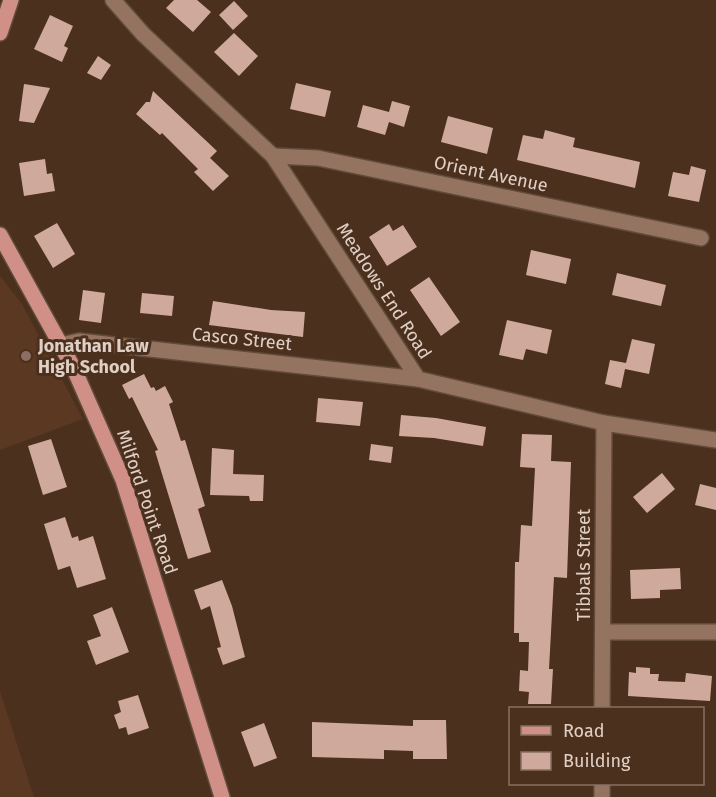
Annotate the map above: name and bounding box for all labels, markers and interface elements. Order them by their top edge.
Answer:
street label: Orient Avenue [432,151,550,197]
street label: Meadows End Road [332,219,436,363]
street label: Casco Street [191,323,294,355]
place label: Jonathan Law High School [37,335,149,378]
marker: Jonathan Law High School [19,349,33,363]
street label: Milford Point Road [112,427,182,577]
street label: Tibbals Street [573,508,595,621]
legend [509,707,704,785]
text: Road [563,720,605,742]
text: Building [563,750,631,772]

